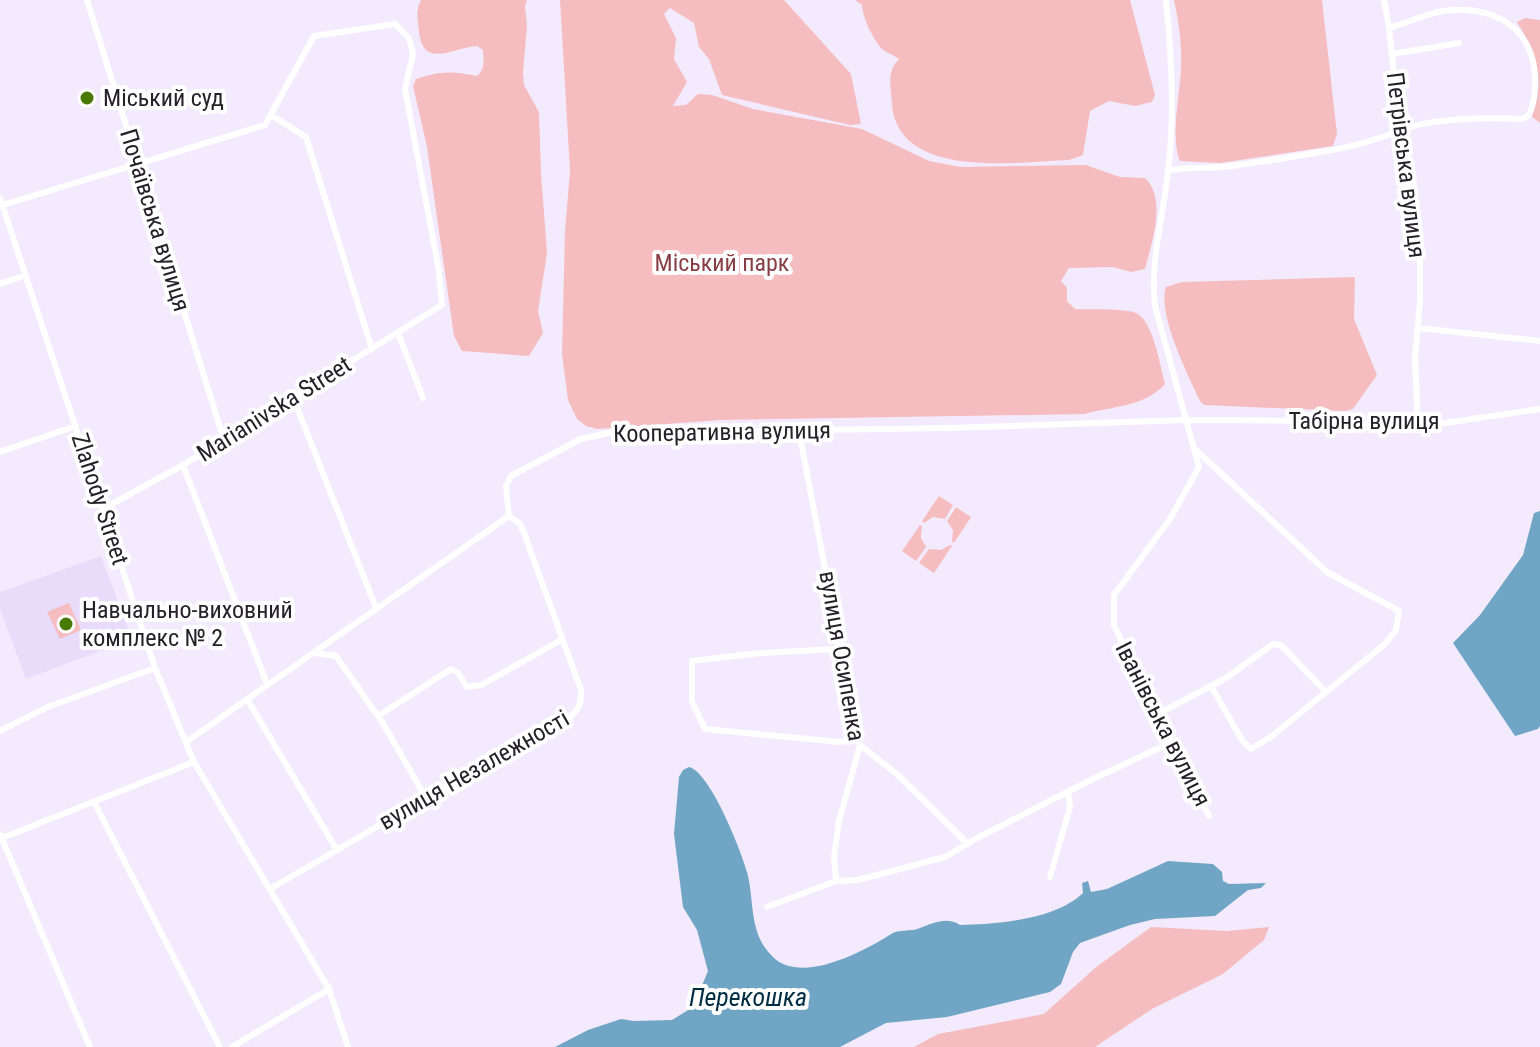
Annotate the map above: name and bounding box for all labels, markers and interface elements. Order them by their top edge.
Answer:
street label: Петрівська вулиця [1381,70,1431,260]
place label: Міський суд [103,84,224,112]
marker: Міський суд [78,89,96,107]
street label: Почаївська вулиця [114,126,196,314]
park label: Міський парк [655,249,790,277]
street label: Marianivska Street [192,350,356,468]
street label: Табірна вулиця [1288,407,1440,435]
street label: Кооперативна вулиця [613,416,831,448]
street label: Zlahody Street [66,430,134,568]
street label: вулиця Осипенка [813,569,871,743]
place label: Навчально-виховний комплекс № 2 [82,596,293,652]
marker: Навчально-виховний комплекс № 2 [57,615,75,633]
street label: Іванівська вулиця [1110,637,1216,811]
street label: вулиця Незалежності [374,704,574,836]
water label: Перекошка [689,982,807,1012]

